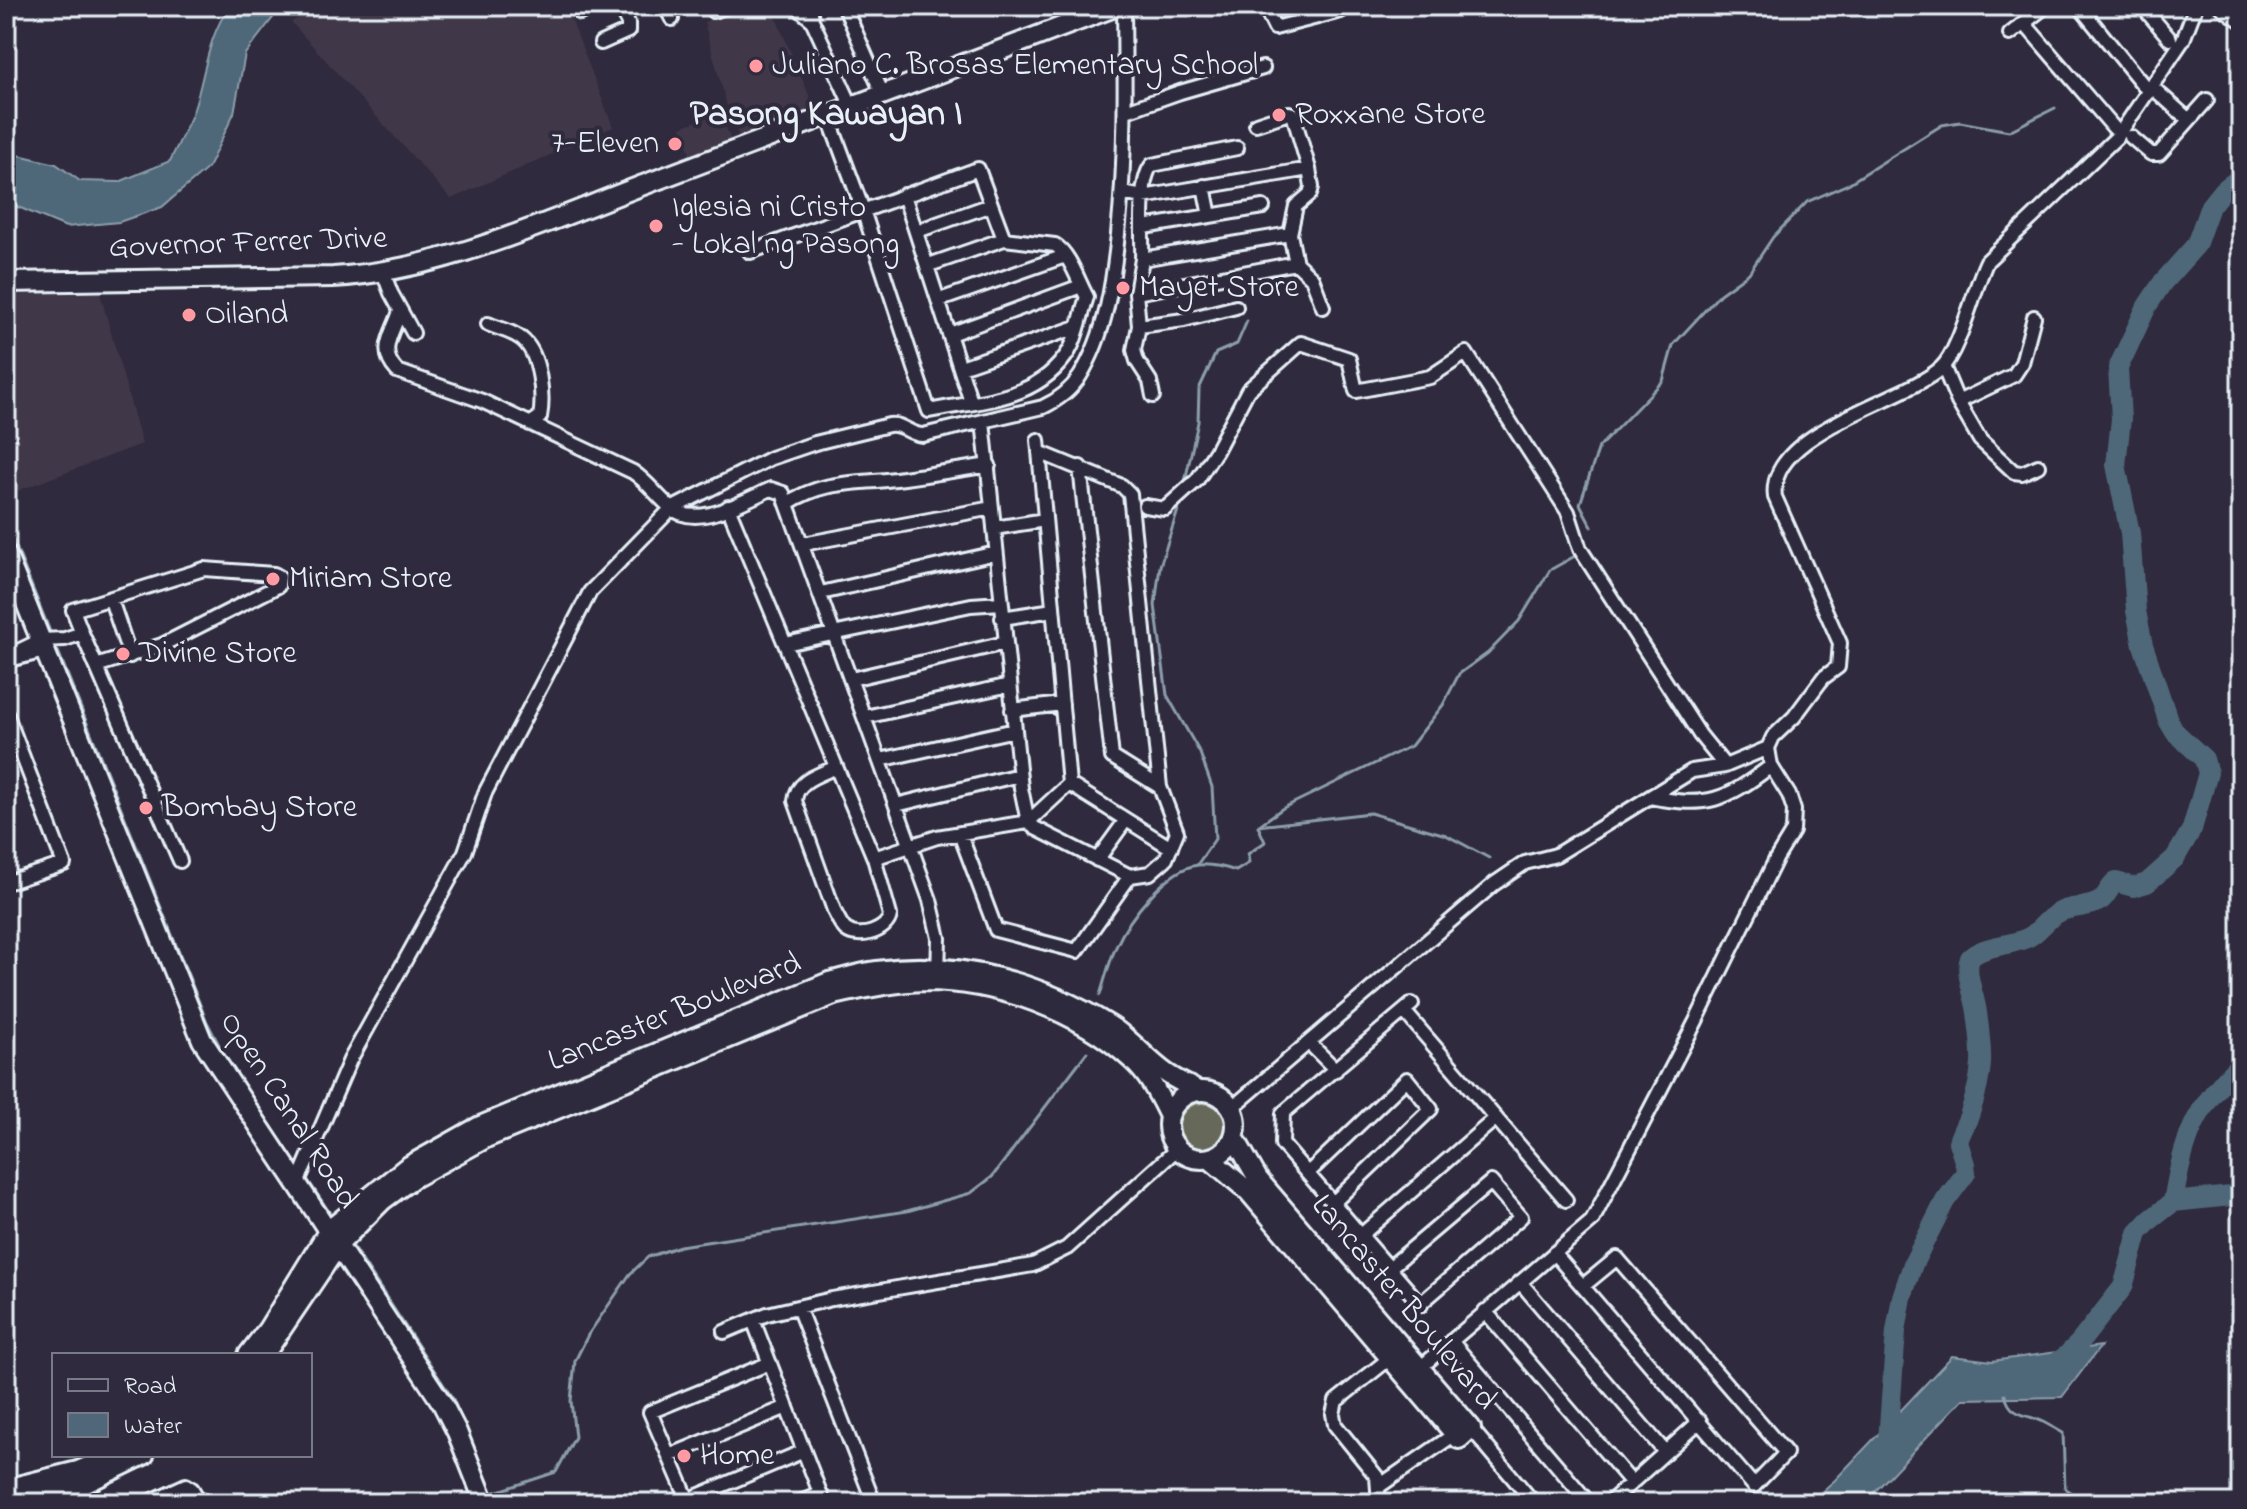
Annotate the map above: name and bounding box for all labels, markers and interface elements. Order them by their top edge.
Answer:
place label: Juliano C. Brosas Elementary School [772,43,1258,90]
marker: Juliano C. Brosas Elementary School [747,57,765,75]
district label: Pasong Kawayan I [690,89,962,143]
place label: Roxxane Store [1295,92,1486,139]
marker: Roxxane Store [1270,106,1288,124]
place label: 7-Eleven [551,121,659,168]
marker: 7-Eleven [666,135,684,153]
place label: Iglesia ni Cristo - Lokal ng Pasong [672,185,899,269]
street label: Governor Ferrer Drive [108,216,389,272]
marker: Iglesia ni Cristo - Lokal ng Pasong [647,217,665,235]
place label: Mayet Store [1139,265,1299,312]
marker: Mayet Store [1114,279,1132,297]
place label: Oiland [205,292,288,339]
marker: Oiland [180,306,198,324]
place label: Miriam Store [289,556,453,603]
marker: Miriam Store [264,570,282,588]
place label: Divine Store [138,631,297,678]
marker: Divine Store [114,645,132,663]
place label: Bombay Store [161,785,358,832]
marker: Bombay Store [137,799,155,817]
street label: Lancaster Boulevard [541,941,809,1085]
street label: Open Canal Road [206,1003,370,1219]
street label: Lancaster Boulevard [1298,1185,1508,1421]
legend [52,1353,312,1457]
text: Road [124,1370,177,1405]
text: Water [124,1410,182,1445]
place label: Home [700,1433,775,1480]
marker: Home [675,1447,693,1465]

